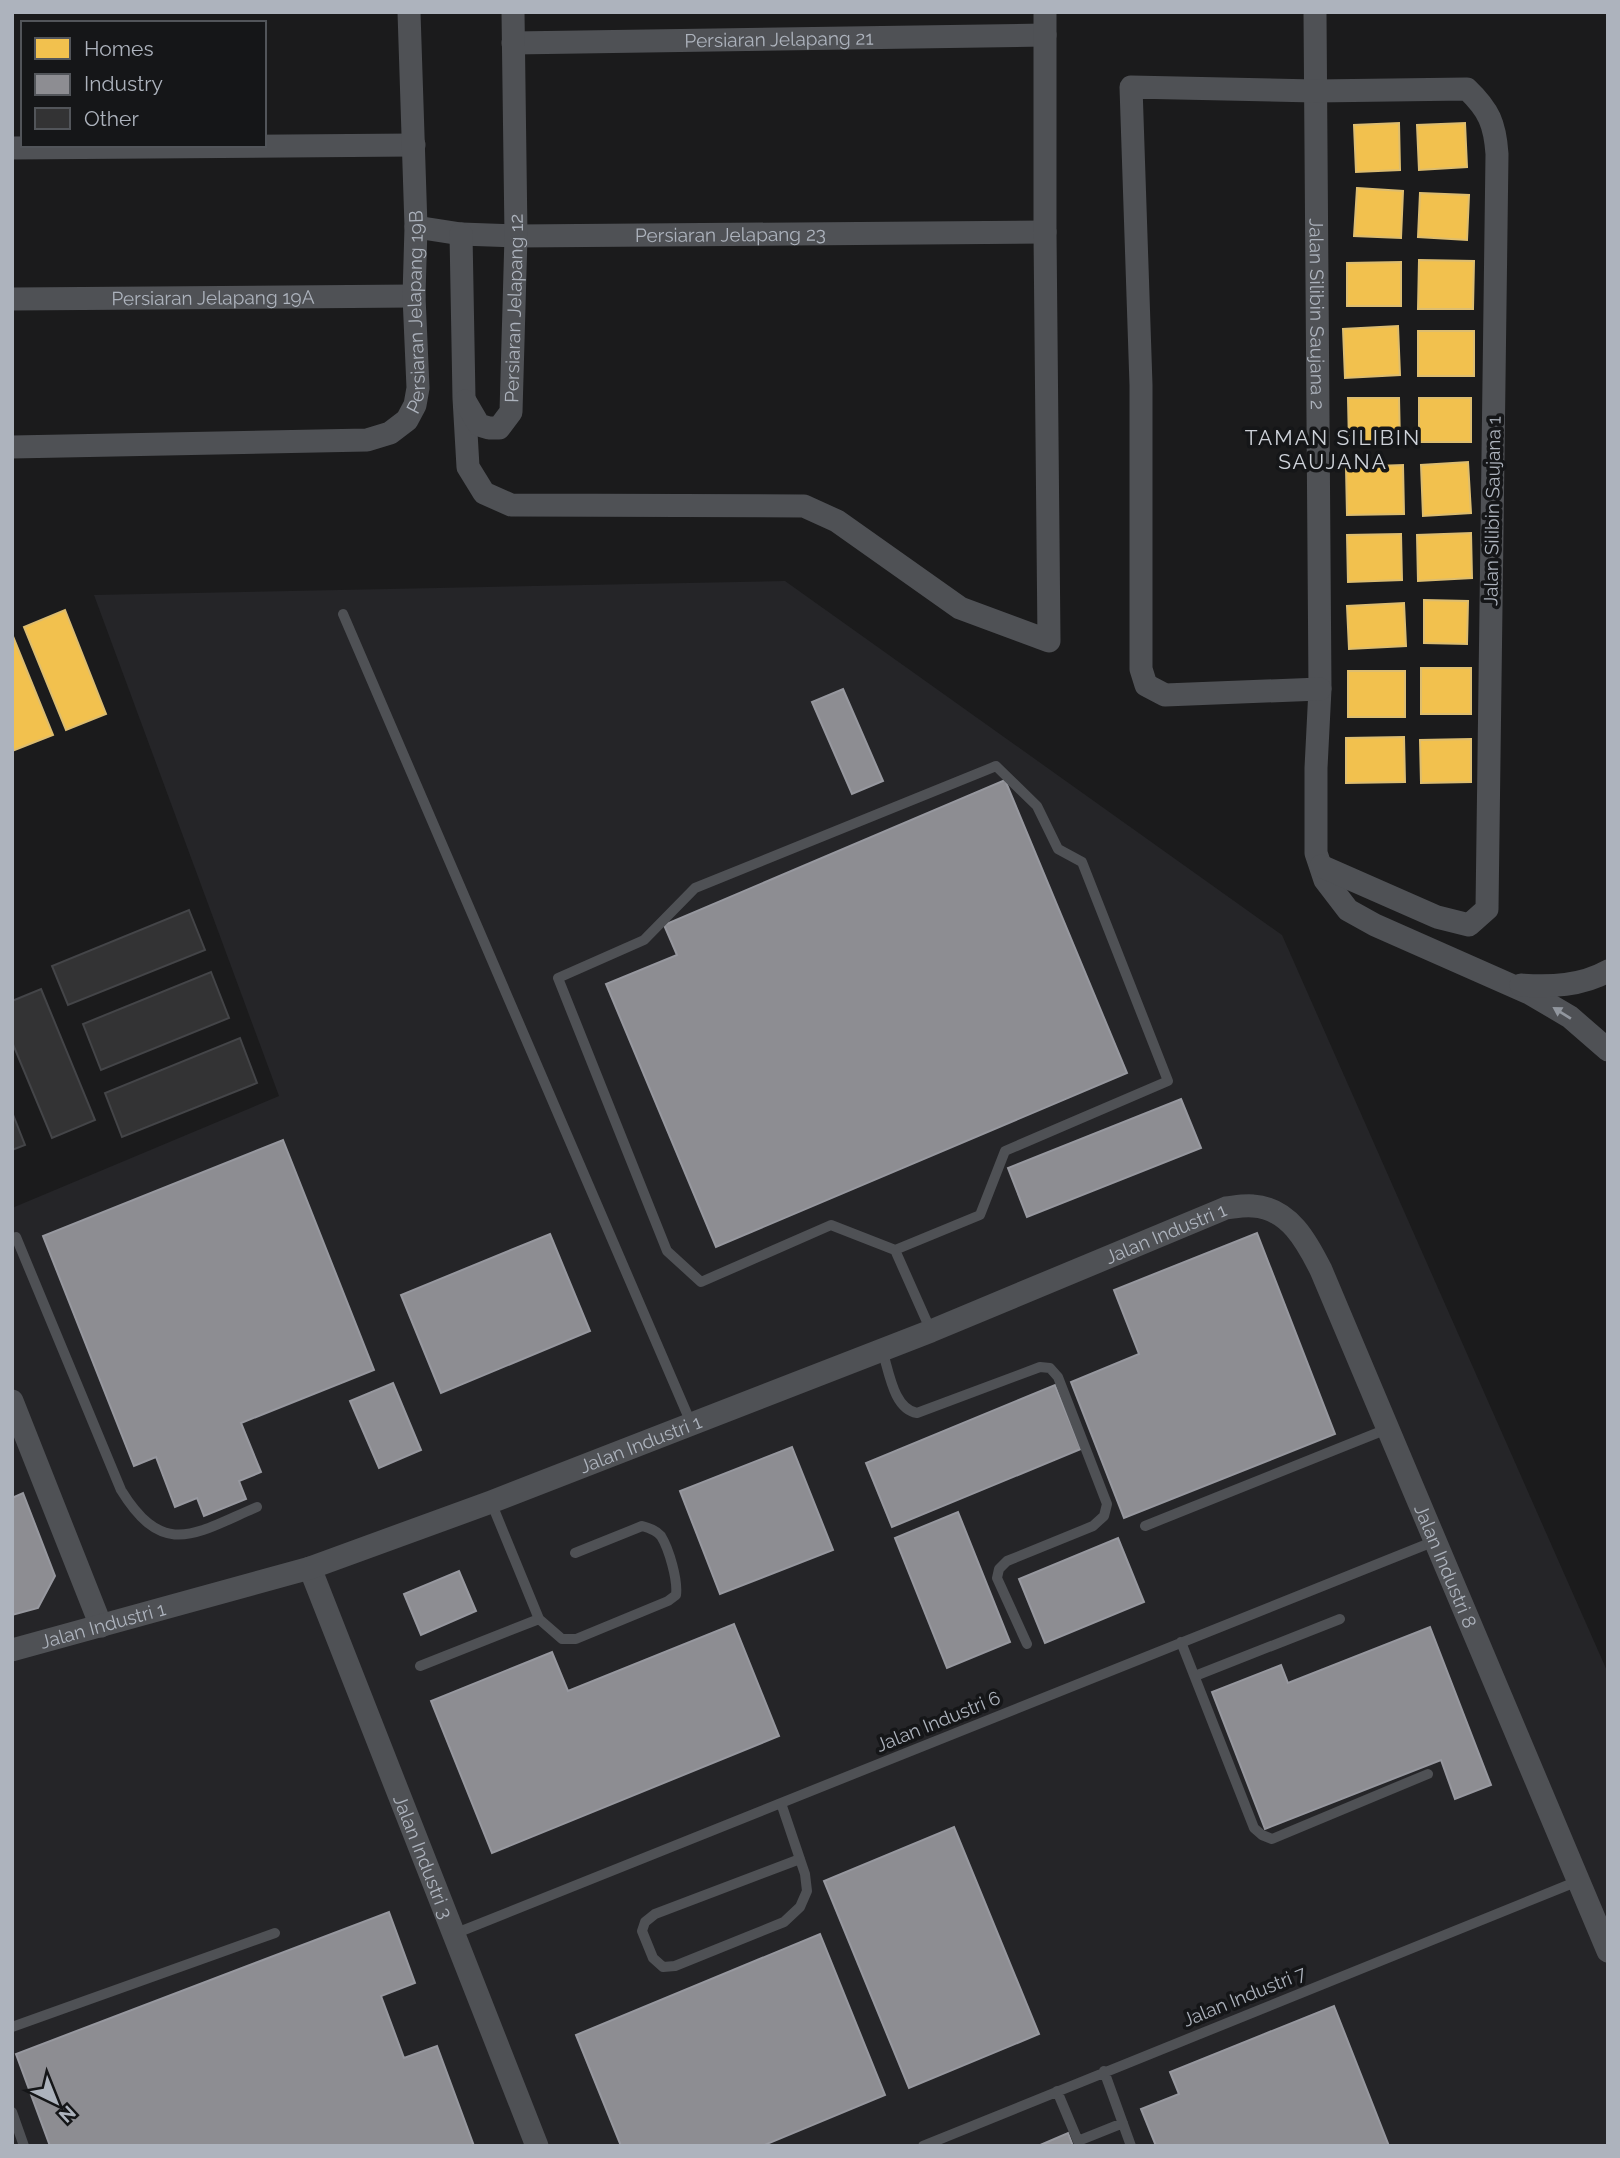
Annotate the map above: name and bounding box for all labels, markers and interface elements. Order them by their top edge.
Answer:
legend [21,21,266,147]
street label: Persiaran Jelapang 21 [684,27,874,51]
text: Homes [84,36,154,61]
text: Industry [84,71,163,96]
text: Other [84,106,139,131]
street label: Persiaran Jelapang 19B [402,210,429,417]
street label: Persiaran Jelapang 12 [500,214,527,403]
street label: Jalan Silibin Saujana 2 [1306,218,1329,410]
street label: Persiaran Jelapang 23 [635,223,826,246]
street label: Persiaran Jelapang 19A [111,286,315,309]
street label: Jalan Silibin Saujana 1 [1479,416,1505,606]
district label: TAMAN SILIBIN SAUJANA [1245,425,1421,474]
one-way arrow [1553,1006,1572,1019]
street label: Jalan Industri 1 [1102,1198,1229,1268]
street label: Jalan Industri 1 [576,1410,705,1478]
street label: Jalan Industri 8 [1410,1501,1482,1631]
street label: Jalan Industri 1 [37,1597,168,1653]
street label: Jalan Industri 6 [873,1686,1003,1756]
street label: Jalan Industri 3 [389,1791,458,1922]
street label: Jalan Industri 7 [1179,1961,1309,2031]
north arrow [21,2067,91,2137]
text: N [55,2101,80,2127]

